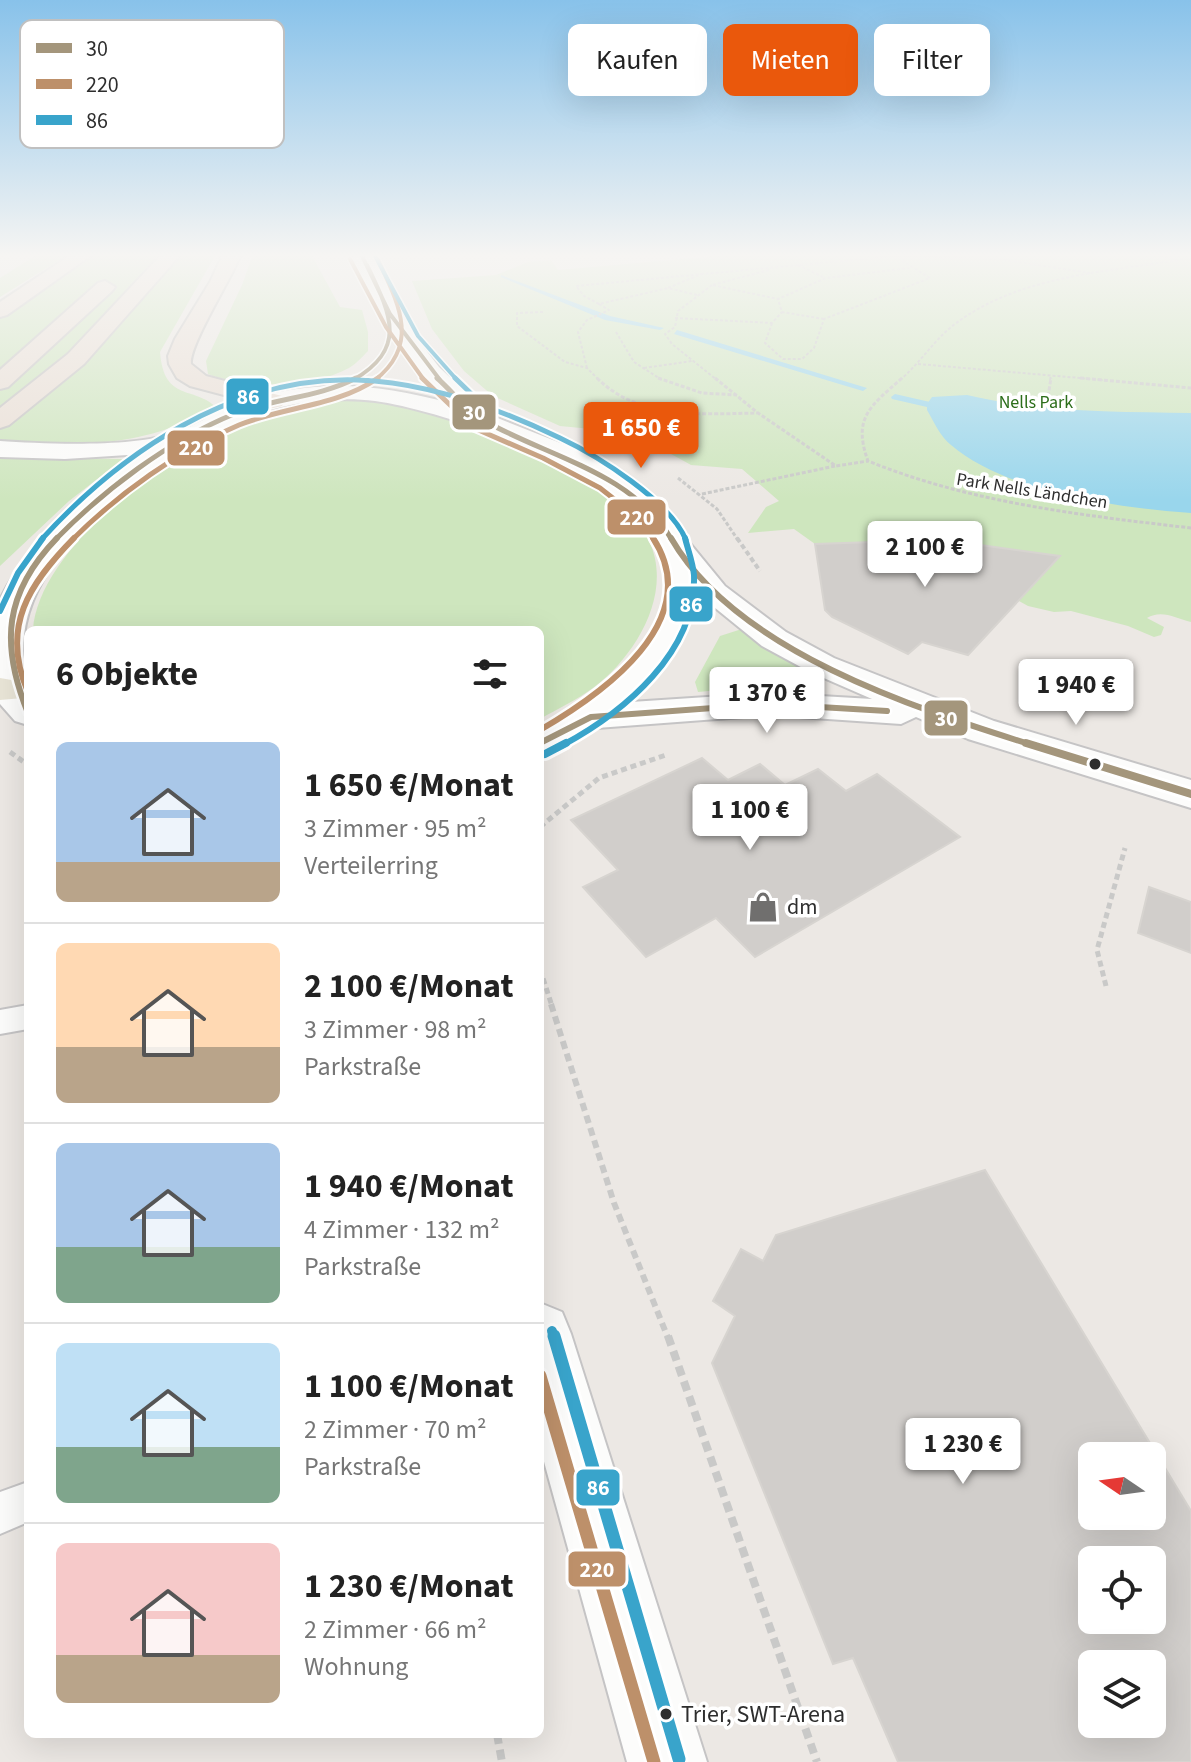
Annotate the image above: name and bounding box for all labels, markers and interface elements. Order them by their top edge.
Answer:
legend [20,20,284,148]
chip: Kaufen [568,24,707,96]
chip: Mieten [723,24,858,96]
chip: Filter [874,24,990,96]
text: 30 [86,33,108,65]
text: 220 [86,69,119,101]
text: 86 [86,105,108,137]
line badge: 86 [225,377,270,416]
text: 86 [236,381,260,413]
park label: Nells Park [999,390,1073,415]
line badge: 30 [451,393,497,431]
text: 30 [462,397,486,429]
pin: 1 650 € [567,402,715,470]
text: 1 650 € [601,409,681,446]
line badge: 220 [166,429,226,467]
text: 220 [179,432,213,464]
street label: Park Nells Ländchen [955,467,1109,515]
line badge: 220 [606,498,667,536]
text: 220 [620,502,654,534]
pin: 2 100 € [851,521,999,589]
text: 2 100 € [885,528,965,565]
line badge: 86 [668,585,714,623]
text: 86 [679,589,703,621]
text: 6 Objekte [56,650,198,699]
icon: filters [468,652,512,696]
pin: 1 940 € [1002,659,1150,727]
text: 1 940 € [1036,666,1116,703]
pin: 1 370 € [693,667,841,735]
text: 1 370 € [727,674,807,711]
line badge: 30 [923,699,969,737]
text: 30 [934,703,958,735]
unlabelled marker [1087,756,1103,772]
text: 1 650 €/Monat [304,761,513,810]
icon: home [120,774,216,870]
pin: 1 100 € [676,784,824,852]
text: 1 100 € [710,791,790,828]
text: 3 Zimmer · 95 m² [304,810,487,847]
text: Verteilerring [304,847,438,884]
shop icon: dm [746,890,780,924]
place label: dm [787,891,817,923]
text: 2 100 €/Monat [304,962,513,1011]
icon: home [120,975,216,1071]
text: 3 Zimmer · 98 m² [304,1011,487,1048]
text: Parkstraße [304,1048,421,1085]
text: 1 940 €/Monat [304,1162,513,1211]
icon: home [120,1175,216,1271]
text: 4 Zimmer · 132 m² [304,1211,500,1248]
text: Parkstraße [304,1248,421,1285]
text: 1 100 €/Monat [304,1362,513,1411]
icon: home [120,1375,216,1471]
text: 2 Zimmer · 70 m² [304,1411,487,1448]
pin: 1 230 € [889,1418,1037,1486]
text: 1 230 € [923,1425,1003,1462]
north arrow [1078,1442,1166,1530]
map controls [1078,1442,1166,1738]
text: Parkstraße [304,1448,421,1485]
line badge: 86 [575,1468,621,1507]
text: 86 [586,1472,610,1504]
button: locate [1078,1546,1166,1634]
line badge: 220 [567,1550,627,1588]
text: 220 [580,1554,614,1586]
text: 1 230 €/Monat [304,1562,513,1611]
icon: home [120,1575,216,1671]
text: 2 Zimmer · 66 m² [304,1611,487,1648]
text: Wohnung [304,1648,408,1685]
button: layers [1078,1650,1166,1738]
place label: Trier, SWT-Arena [681,1697,845,1732]
marker: Trier, SWT-Arena [658,1706,674,1722]

